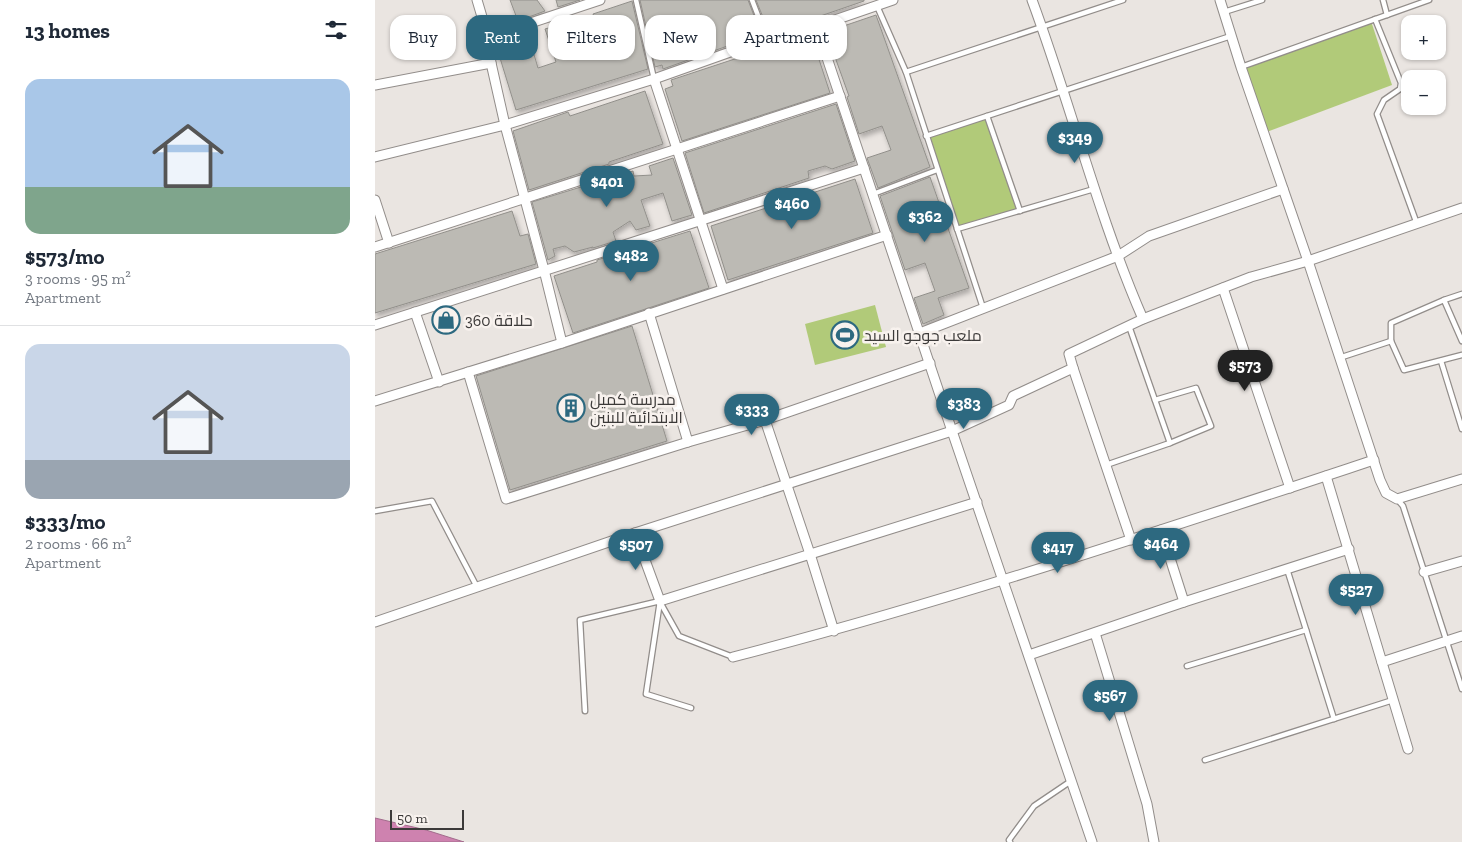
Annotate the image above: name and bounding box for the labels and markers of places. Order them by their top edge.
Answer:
pin: $349 [1045,121,1105,164]
pin: $401 [577,166,637,208]
pin: $460 [762,188,822,230]
pin: $362 [895,200,955,243]
pin: $482 [601,240,661,282]
shop icon: حلاقة 360 [431,305,461,335]
place label: حلاقة 360 [465,311,533,330]
sports icon: ملعب جوجو السيد [830,320,860,350]
place label: ملعب جوجو السيد [864,326,982,345]
pin: $573 [1215,350,1275,392]
pin: $383 [934,388,994,430]
place label: مدرسة كميل الابتدائية للبنين [590,390,683,428]
building icon: مدرسة كميل الابتدائية للبنين [556,393,586,423]
pin: $333 [722,394,782,436]
pin: $507 [606,528,666,571]
pin: $464 [1131,528,1191,570]
pin: $417 [1028,532,1088,574]
pin: $527 [1326,574,1386,616]
pin: $567 [1080,680,1140,722]

